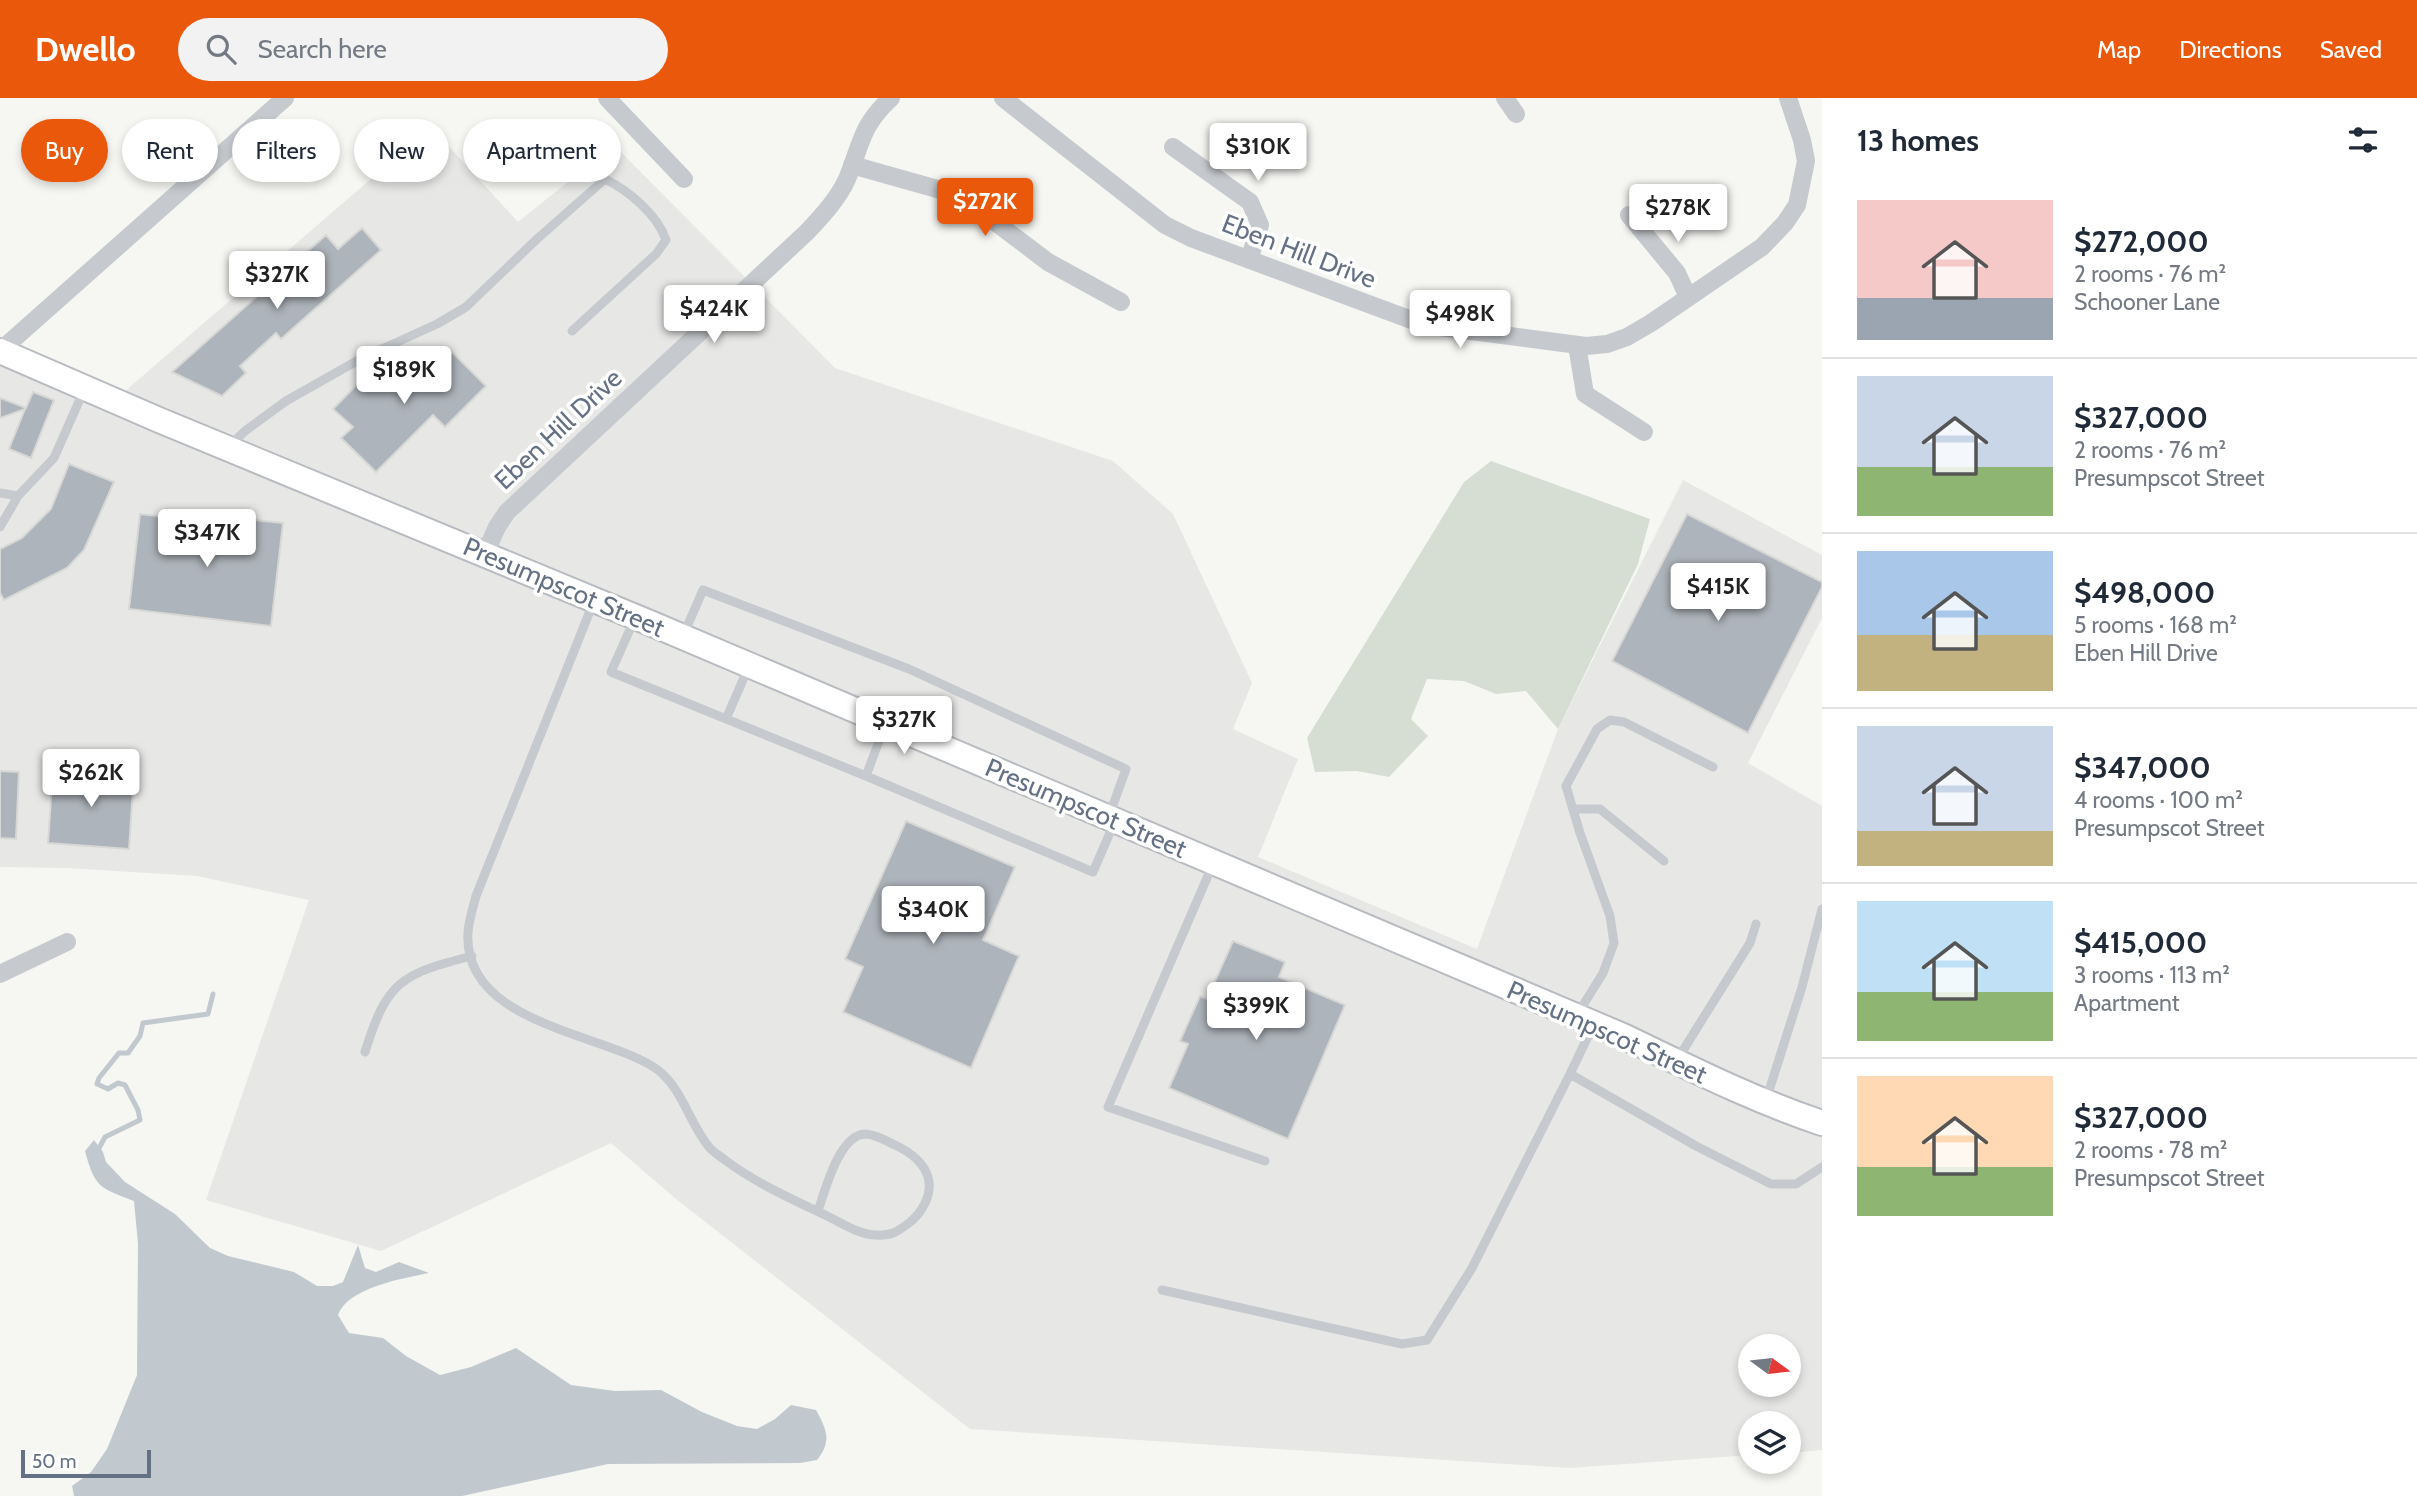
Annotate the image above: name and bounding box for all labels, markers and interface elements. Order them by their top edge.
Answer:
search box [178,18,668,81]
text: Dwello [35,29,136,69]
icon: search [202,30,240,68]
text: Search here [258,33,387,65]
text: Map [2097,35,2141,64]
text: Directions [2179,35,2282,64]
text: Saved [2320,35,2382,64]
chip: Buy [21,119,108,182]
chip: Rent [122,119,218,182]
chip: Filters [232,119,340,182]
chip: New [354,119,449,182]
chip: Apartment [463,119,621,182]
icon: filters [2344,121,2382,159]
text: 13 homes [1857,122,1979,159]
pin: $310K [1209,123,1307,183]
text: $310K [1226,132,1290,160]
pin: $272K [936,178,1034,238]
pin: $278K [1629,184,1727,244]
text: $272K [953,187,1017,215]
text: $278K [1645,193,1711,221]
street label: Eben Hill Drive [1217,207,1381,295]
text: $272,000 [2074,223,2209,260]
icon: home [1913,228,1997,312]
pin: $327K [228,252,326,311]
text: $327K [245,260,309,288]
text: 2 rooms · 76 m² [2074,260,2226,288]
pin: $424K [665,286,763,345]
text: Schooner Lane [2074,288,2220,316]
pin: $498K [1411,290,1509,350]
text: $424K [680,294,748,322]
text: $498K [1426,299,1494,327]
pin: $189K [355,346,453,406]
text: $189K [372,355,436,383]
street label: Eben Hill Drive [488,362,628,496]
text: $327,000 [2074,399,2208,436]
icon: home [1913,404,1997,488]
text: 2 rooms · 76 m² [2074,436,2226,464]
text: Presumpscot Street [2074,464,2265,492]
pin: $347K [158,510,256,569]
text: $347K [174,518,240,546]
street label: Presumpscot Street [459,530,670,644]
pin: $415K [1669,564,1767,623]
text: $415K [1687,572,1749,600]
text: $498,000 [2074,574,2215,611]
icon: home [1913,579,1997,663]
text: 5 rooms · 168 m² [2074,611,2237,639]
text: Eben Hill Drive [2074,639,2218,667]
pin: $327K [855,696,953,756]
text: $327K [872,705,936,733]
text: $347,000 [2074,749,2211,786]
pin: $262K [42,750,140,809]
street label: Presumpscot Street [981,751,1192,865]
icon: home [1913,754,1997,838]
text: $262K [58,758,124,786]
text: 4 rooms · 100 m² [2074,786,2243,814]
text: Presumpscot Street [2074,814,2265,842]
pin: $340K [884,886,982,946]
text: $340K [898,895,968,923]
text: $415,000 [2074,924,2207,961]
icon: home [1913,929,1997,1013]
text: 3 rooms · 113 m² [2074,961,2230,989]
street label: Presumpscot Street [1502,974,1712,1091]
pin: $399K [1207,982,1305,1042]
text: Apartment [2074,989,2179,1017]
text: $399K [1223,991,1289,1019]
text: $327,000 [2074,1099,2208,1136]
icon: home [1913,1104,1997,1188]
text: 2 rooms · 78 m² [2074,1136,2228,1164]
text: Presumpscot Street [2074,1164,2265,1192]
north arrow [1738,1334,1801,1396]
map controls [1738,1334,1801,1474]
button: layers [1738,1411,1801,1474]
scale bar [21,1447,150,1479]
text: 50 m [32,1450,76,1473]

